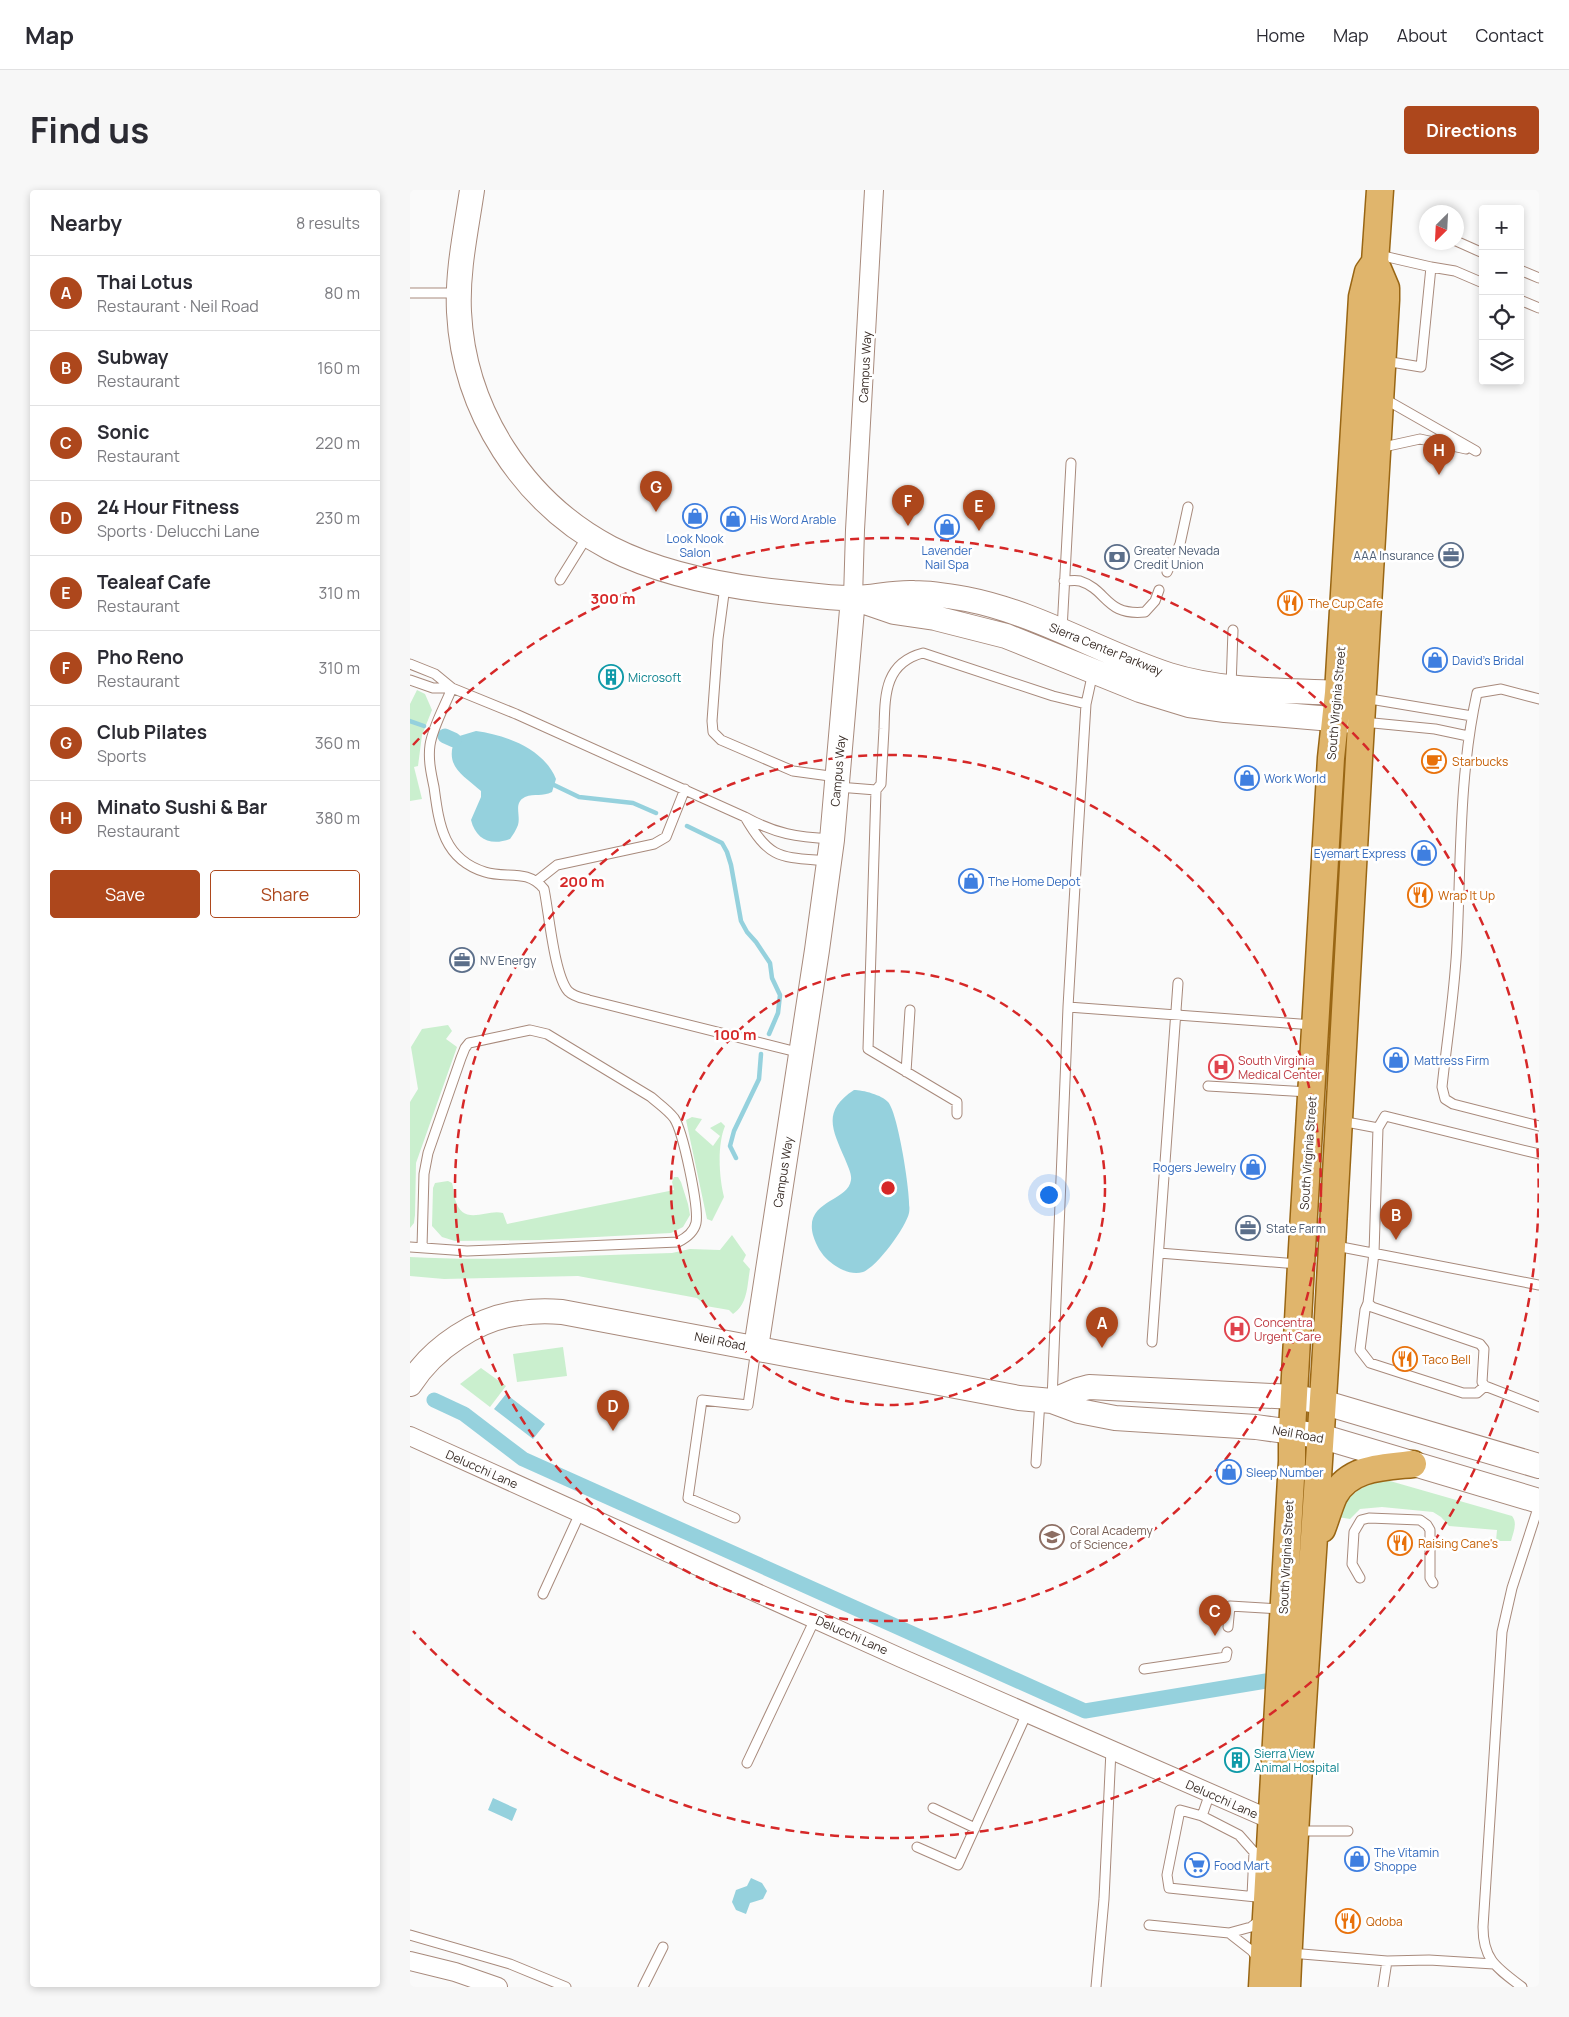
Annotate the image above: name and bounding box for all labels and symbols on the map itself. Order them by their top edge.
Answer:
north arrow [1419,205,1464,250]
street label: Campus Way [855,330,875,403]
pin: H [1423,434,1455,475]
pin: G [640,471,672,512]
pin: F [892,485,924,526]
pin: E [963,490,995,531]
shop icon: Look Nook Salon [682,503,708,529]
shop icon: His Word Arable [720,506,746,532]
place label: His Word Arable [750,511,836,528]
shop icon: Lavender Nail Spa [934,514,960,540]
place label: Look Nook Salon [666,530,725,561]
place label: Lavender Nail Spa [922,542,973,573]
place label: Greater Nevada Credit Union [1134,542,1220,573]
office icon: AAA Insurance [1438,542,1464,568]
bank icon: Greater Nevada Credit Union [1104,544,1130,570]
place label: AAA Insurance [1353,547,1434,564]
text: 300 m [591,588,635,609]
restaurant icon: The Cup Cafe [1277,590,1303,616]
place label: The Cup Cafe [1308,595,1383,612]
street label: Sierra Center Parkway [1047,618,1166,680]
street label: South Virginia Street [1323,645,1349,761]
shop icon: David's Bridal [1422,647,1448,673]
place label: David's Bridal [1452,652,1524,669]
building icon: Microsoft [598,664,624,690]
place label: Microsoft [628,669,681,686]
street label: Campus Way [826,734,850,807]
cafe icon: Starbucks [1421,748,1447,774]
place label: Starbucks [1452,753,1508,770]
shop icon: Work World [1234,765,1260,791]
place label: Work World [1264,770,1326,787]
shop icon: Eyemart Express [1411,840,1437,866]
place label: Eyemart Express [1314,845,1406,862]
shop icon: The Home Depot [958,868,984,894]
text: 200 m [559,871,605,892]
place label: The Home Depot [988,873,1081,890]
restaurant icon: Wrap It Up [1407,882,1433,908]
place label: Wrap It Up [1438,887,1495,904]
office icon: NV Energy [449,947,475,973]
place label: NV Energy [480,952,537,969]
text: 100 m [714,1024,756,1045]
shop icon: Mattress Firm [1383,1047,1409,1073]
place label: South Virginia Medical Center [1238,1052,1323,1083]
place label: Mattress Firm [1414,1052,1489,1069]
hospital icon: South Virginia Medical Center [1208,1054,1234,1080]
street label: South Virginia Street [1296,1095,1320,1210]
street label: Campus Way [769,1135,797,1209]
shop icon: Rogers Jewelry [1240,1154,1266,1180]
place label: Rogers Jewelry [1153,1159,1237,1176]
centre of rings [879,1179,897,1197]
your location [1036,1182,1062,1208]
pin: B [1380,1199,1412,1240]
office icon: State Farm [1235,1215,1261,1241]
place label: State Farm [1266,1220,1326,1237]
pin: A [1086,1307,1118,1348]
place label: Concentra Urgent Care [1254,1314,1321,1345]
hospital icon: Concentra Urgent Care [1224,1316,1250,1342]
street label: Neil Road [693,1328,747,1354]
restaurant icon: Taco Bell [1392,1346,1418,1372]
place label: Taco Bell [1422,1351,1471,1368]
pin: D [597,1390,629,1431]
street label: Neil Road [1271,1421,1325,1447]
street label: Delucchi Lane [443,1446,521,1492]
shop icon: Sleep Number [1216,1459,1242,1485]
place label: Sleep Number [1246,1464,1324,1481]
street label: South Virginia Street [1275,1499,1297,1614]
place label: Coral Academy of Science [1070,1522,1153,1553]
school or university icon: Coral Academy of Science [1039,1524,1065,1550]
restaurant icon: Raising Cane's [1387,1530,1413,1556]
place label: Raising Cane's [1418,1535,1498,1552]
pin: C [1199,1595,1231,1636]
street label: Delucchi Lane [813,1612,891,1658]
place label: Sierra View Animal Hospital [1254,1745,1339,1776]
building icon: Sierra View Animal Hospital [1224,1747,1250,1773]
street label: Delucchi Lane [1183,1776,1261,1822]
place label: The Vitamin Shoppe [1374,1844,1439,1875]
shop icon: The Vitamin Shoppe [1344,1846,1370,1872]
supermarket icon: Food Mart [1184,1852,1210,1878]
place label: Food Mart [1214,1857,1270,1874]
restaurant icon: Qdoba [1335,1908,1361,1934]
place label: Qdoba [1366,1913,1403,1930]

